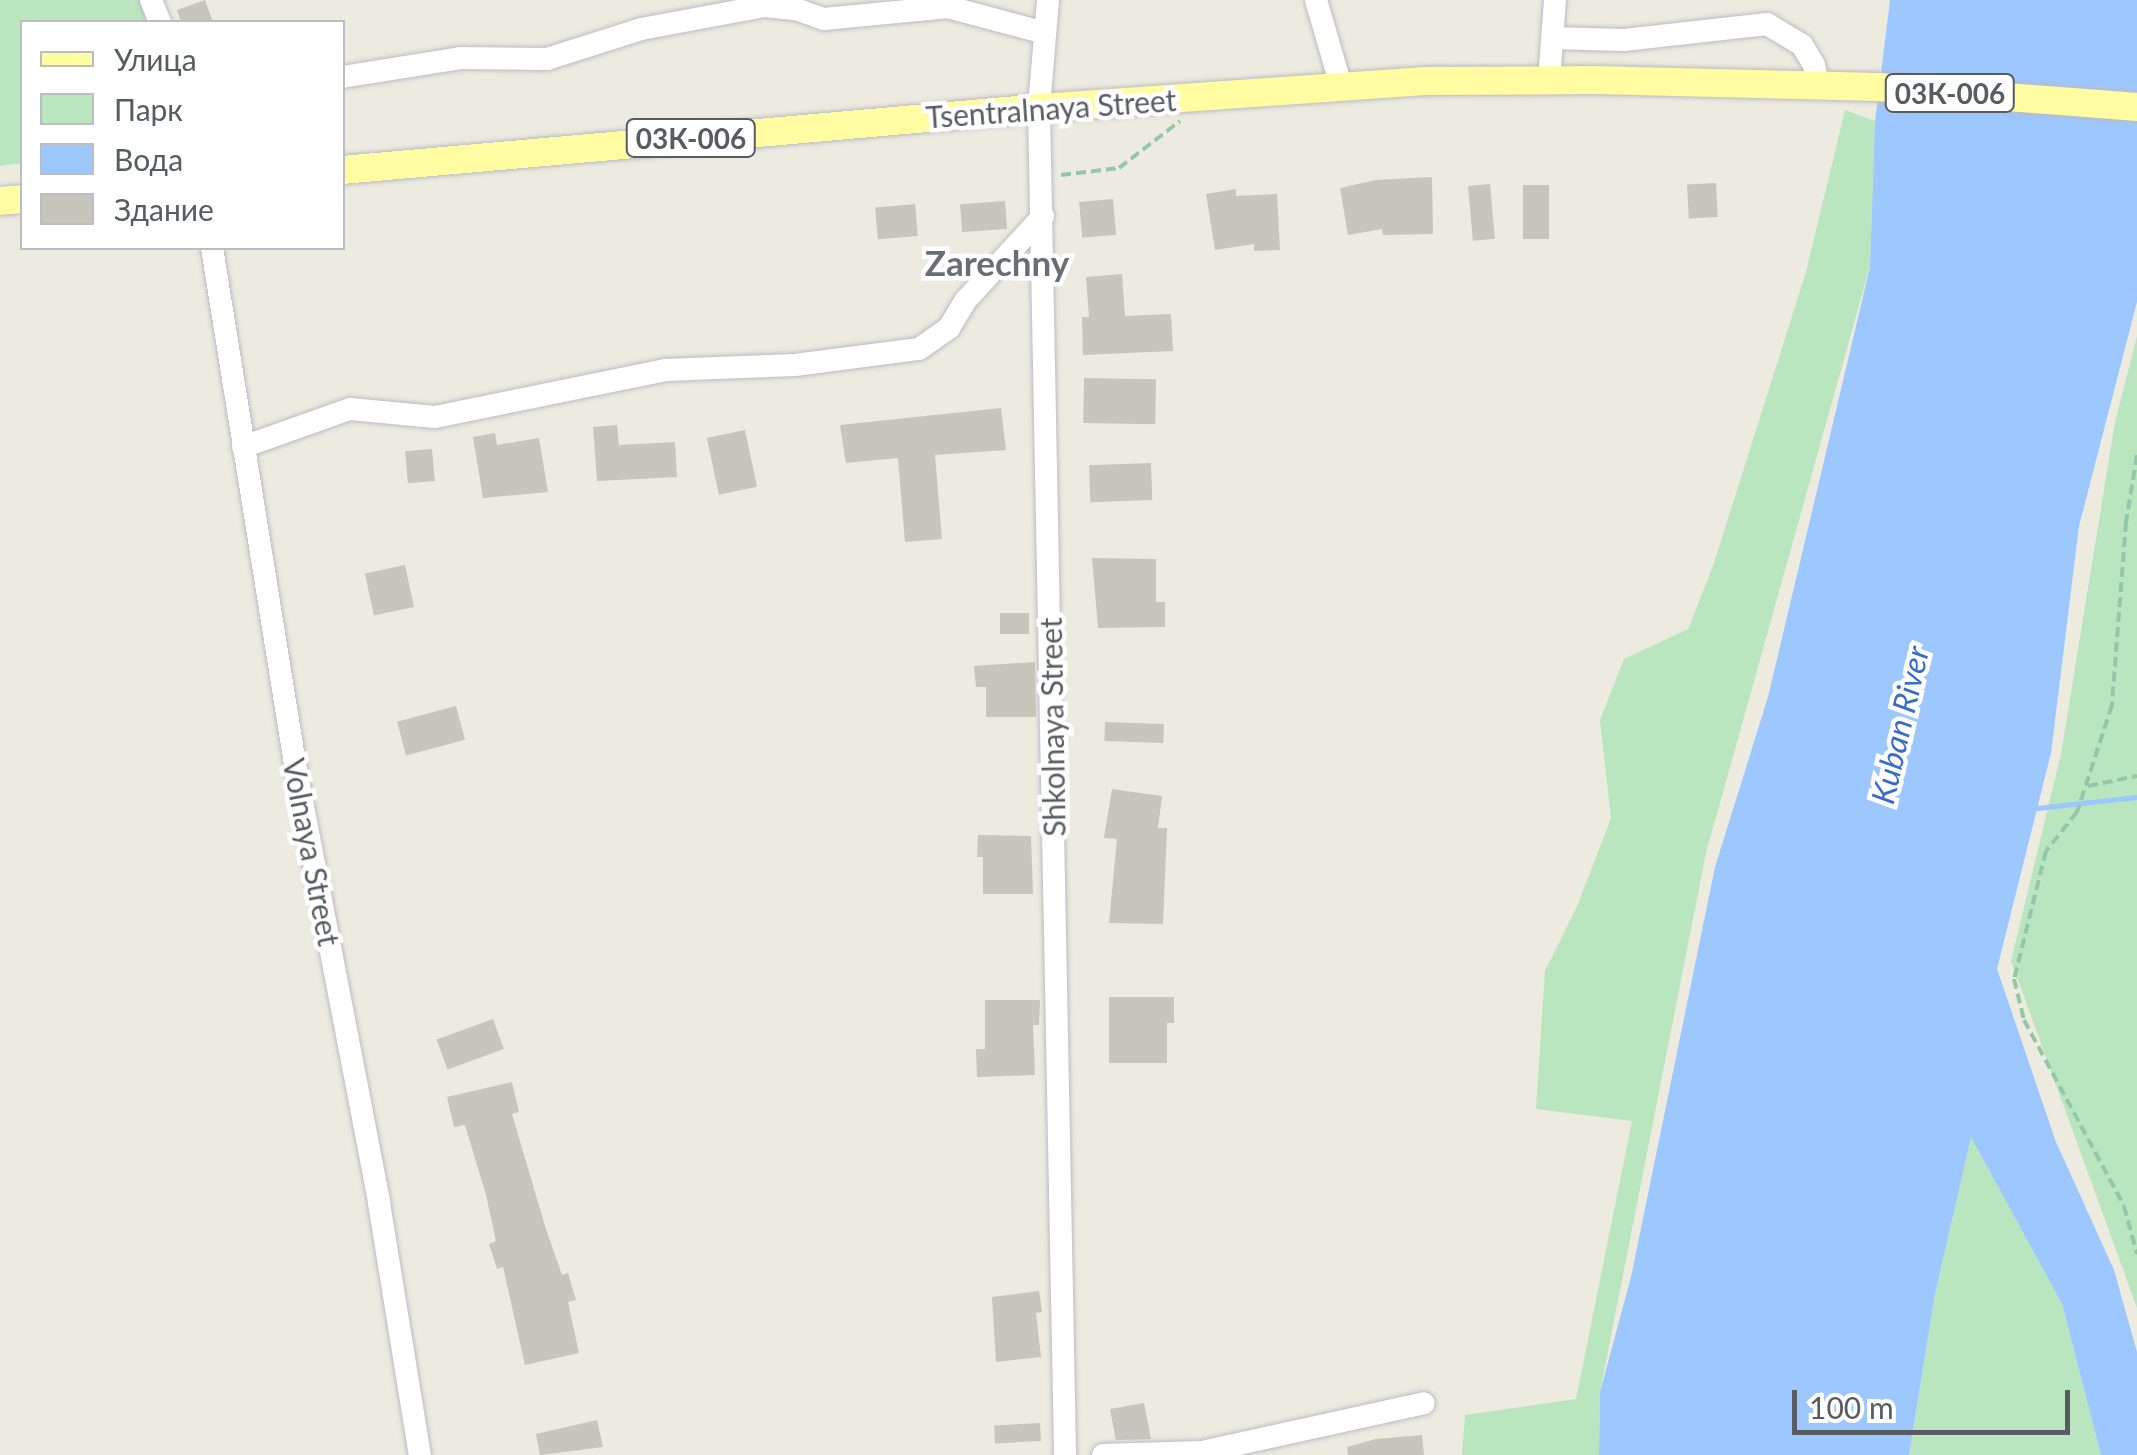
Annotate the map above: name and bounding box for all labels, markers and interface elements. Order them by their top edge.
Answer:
legend [20,20,345,250]
text: Улица [114,41,197,77]
road number: 03К-006 [1882,70,2018,116]
street label: Tsentralnaya Street [925,81,1177,135]
text: Парк [114,91,183,127]
road number: 03К-006 [624,115,758,161]
text: Вода [114,141,183,177]
text: Здание [114,191,214,227]
district label: Zarechny [925,241,1069,283]
street label: Shkolnaya Street [1032,617,1072,837]
water label: Kuban River [1863,642,1937,808]
street label: Volnaya Street [276,755,348,949]
scale bar [1797,1370,2074,1432]
text: 100 m [1809,1389,1894,1425]

